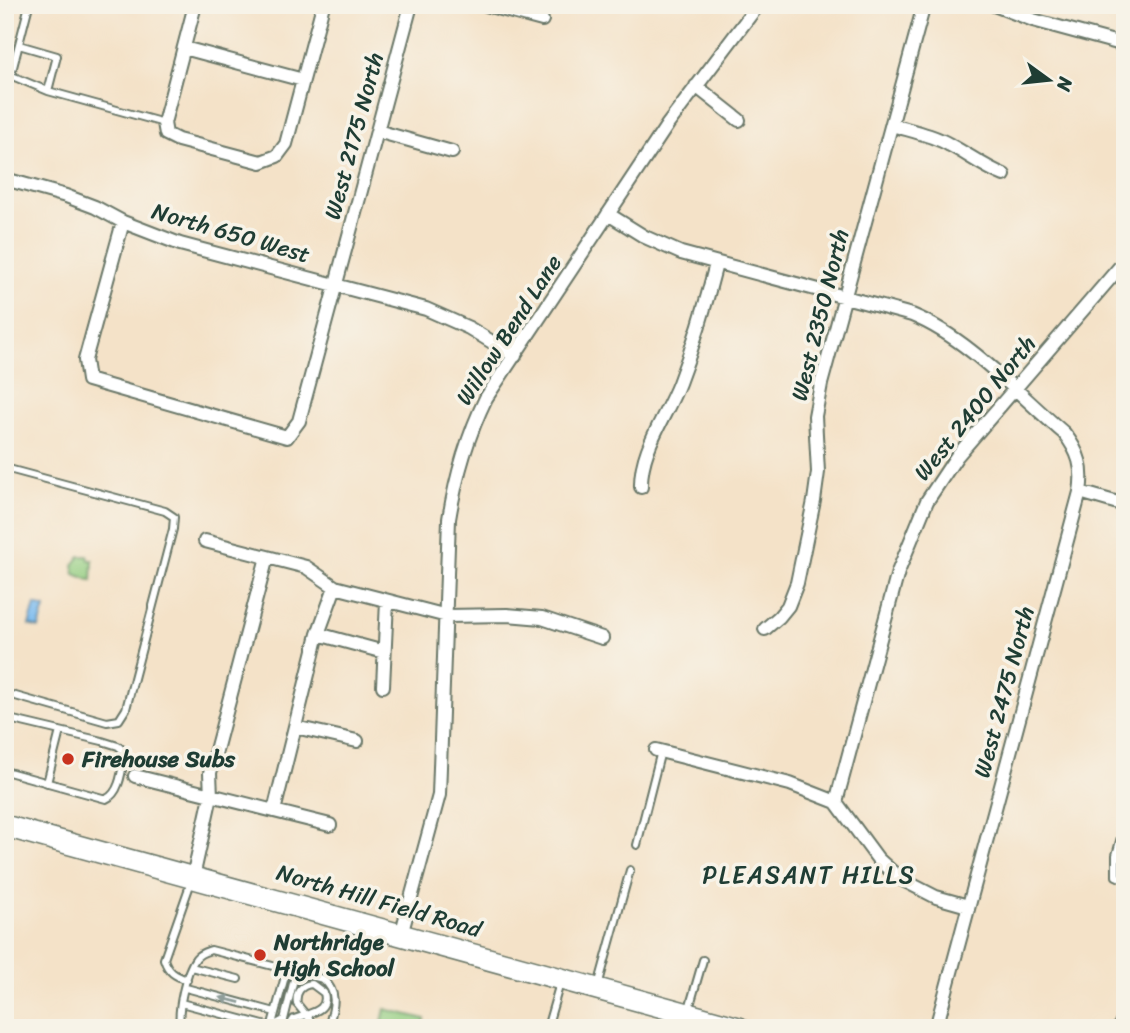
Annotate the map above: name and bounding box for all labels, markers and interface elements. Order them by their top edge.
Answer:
north arrow [1014,46,1084,116]
street label: West 2175 North [312,48,396,224]
text: N [1047,73,1083,96]
street label: North 650 West [147,191,315,275]
street label: West 2350 North [779,225,861,405]
street label: Willow Bend Lane [445,246,573,414]
street label: West 2400 North [903,326,1047,490]
street label: West 2475 North [961,602,1047,782]
place label: Firehouse Subs [81,739,236,780]
marker: Firehouse Subs [60,751,76,767]
street label: North Hill Field Road [272,852,488,950]
district label: PLEASANT HILLS [702,854,916,896]
place label: Northridge High School [273,922,396,989]
marker: Northridge High School [252,947,268,963]
one-way arrow [219,994,241,1005]

